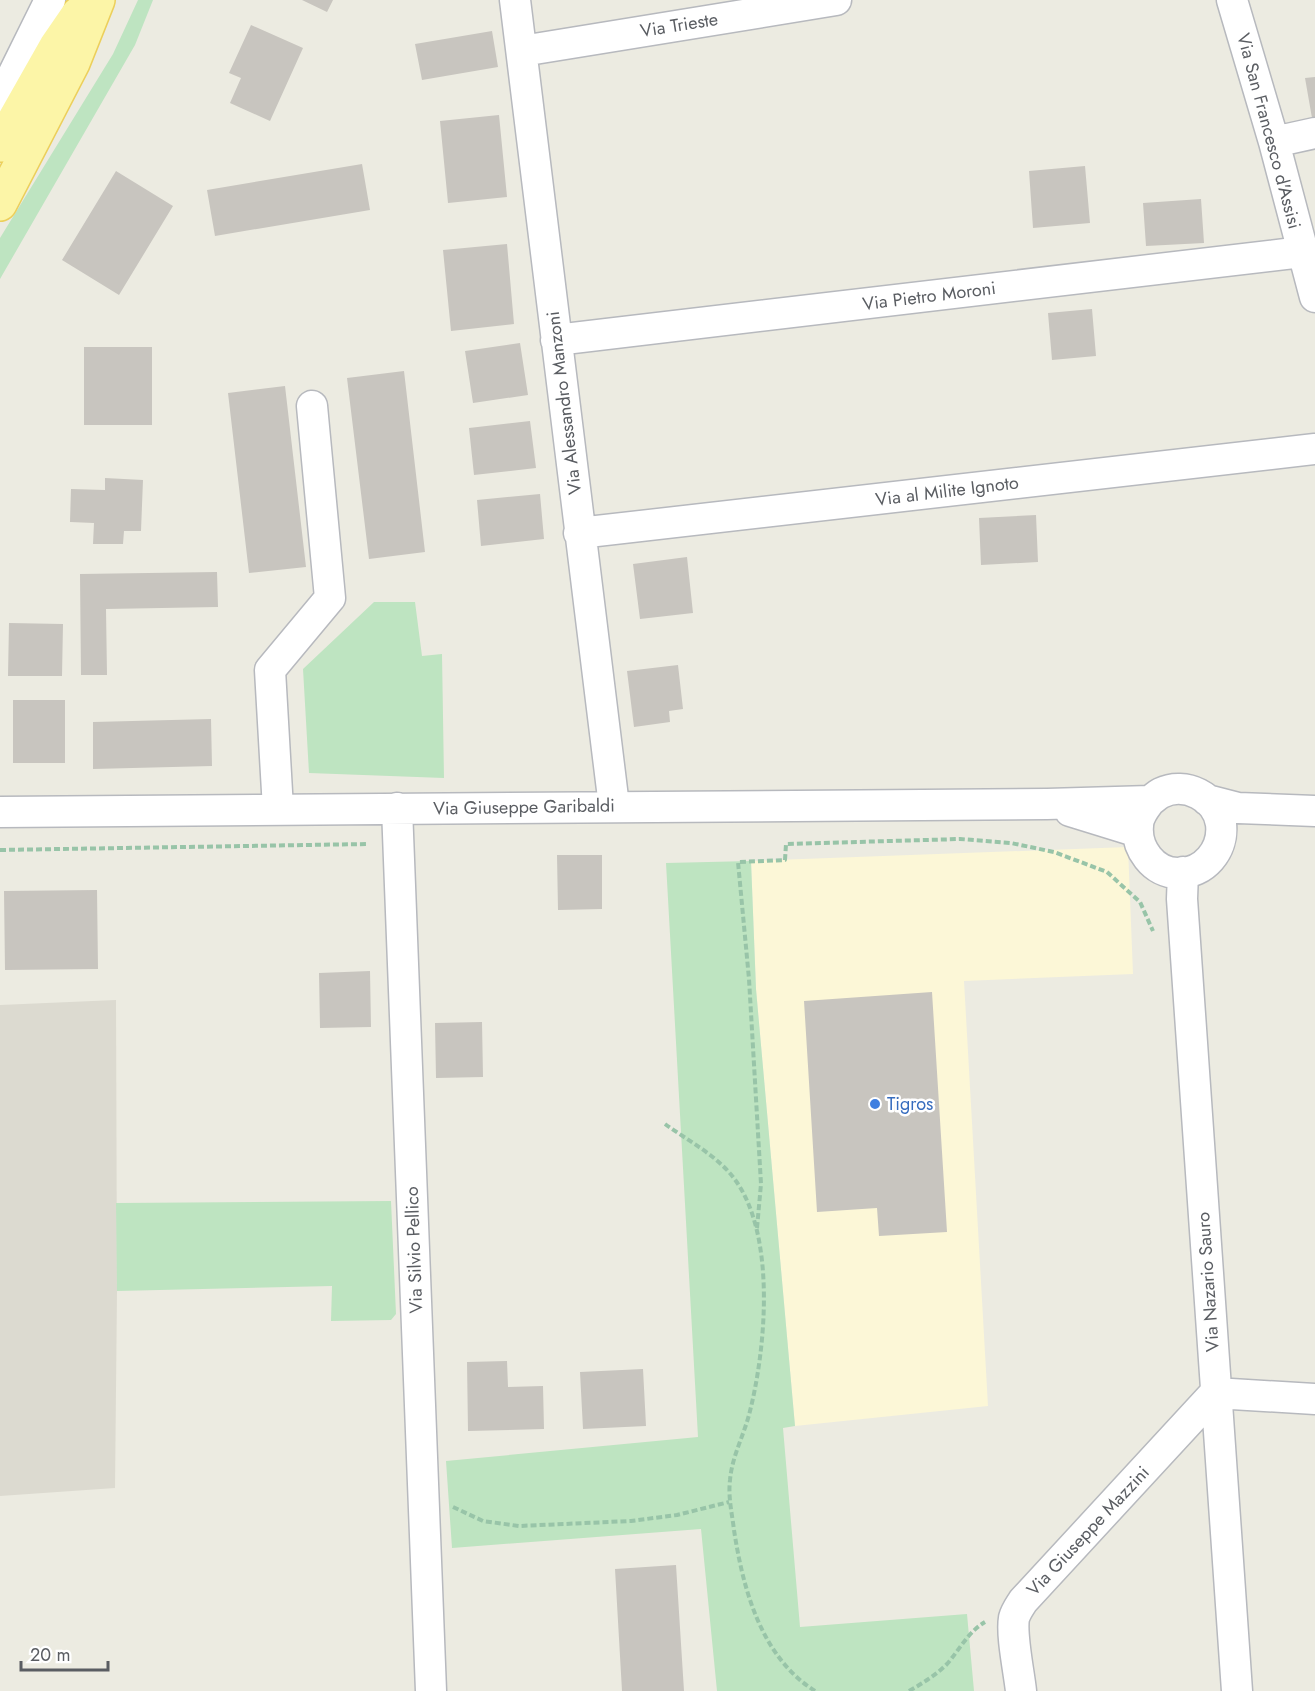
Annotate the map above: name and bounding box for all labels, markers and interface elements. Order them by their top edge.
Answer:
street label: Via Trieste [638,6,720,44]
street label: Via San Francesco d'Assisi [1230,30,1308,232]
street label: Via Pietro Moroni [861,275,997,317]
street label: Via Alessandro Manzoni [540,310,588,496]
street label: Via al Milite Ignoto [874,469,1020,513]
street label: Via Giuseppe Garibaldi [433,792,615,822]
place label: Tigros [887,1091,933,1117]
marker: Tigros [868,1097,882,1111]
street label: Via Silvio Pellico [399,1186,429,1314]
street label: Via Nazario Sauro [1190,1211,1226,1353]
street label: Via Giuseppe Mazzini [1021,1460,1155,1602]
scale bar [21,1634,108,1672]
text: 20 m [30,1642,70,1668]

